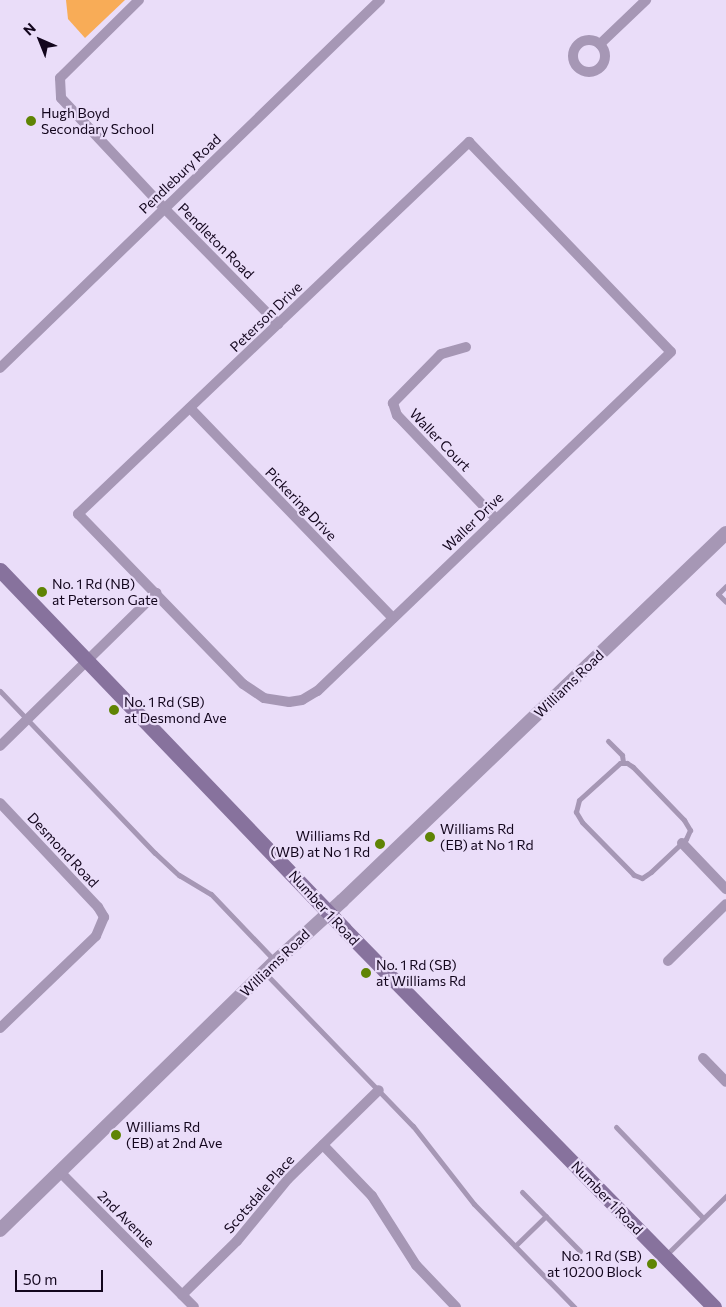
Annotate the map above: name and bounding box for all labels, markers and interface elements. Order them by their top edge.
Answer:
north arrow [15,15,65,65]
text: N [20,19,39,39]
place label: Hugh Boyd Secondary School [41,105,154,138]
marker: Hugh Boyd Secondary School [25,115,37,127]
street label: Pendlebury Road [136,131,224,217]
street label: Pendleton Road [175,200,257,282]
street label: Peterson Drive [227,278,305,356]
street label: Waller Court [406,405,474,475]
street label: Pickering Drive [262,464,340,544]
street label: Waller Drive [439,489,507,555]
place label: No. 1 Rd (NB) at Peterson Gate [52,576,158,608]
marker: No. 1 Rd (NB) at Peterson Gate [36,586,48,598]
street label: Williams Road [531,647,607,721]
place label: No. 1 Rd (SB) at Desmond Ave [124,694,227,726]
marker: No. 1 Rd (SB) at Desmond Ave [108,704,120,716]
street label: Desmond Road [24,809,102,891]
place label: Williams Rd (EB) at No 1 Rd [440,821,534,854]
place label: Williams Rd (WB) at No 1 Rd [270,828,370,860]
marker: Williams Rd (EB) at No 1 Rd [424,831,436,843]
marker: Williams Rd (WB) at No 1 Rd [374,838,386,850]
street label: Number 1 Road [285,867,363,949]
street label: Williams Road [237,926,313,1000]
place label: No. 1 Rd (SB) at Williams Rd [376,957,466,990]
marker: No. 1 Rd (SB) at Williams Rd [360,967,372,979]
place label: Williams Rd (EB) at 2nd Ave [126,1119,222,1152]
marker: Williams Rd (EB) at 2nd Ave [110,1129,122,1141]
street label: Scotsdale Place [220,1151,298,1237]
street label: Number 1 Road [568,1158,646,1238]
street label: 2nd Avenue [94,1187,158,1251]
place label: No. 1 Rd (SB) at 10200 Block [547,1248,642,1280]
marker: No. 1 Rd (SB) at 10200 Block [646,1258,658,1270]
scale bar [18,1260,105,1292]
text: 50 m [23,1270,57,1288]

